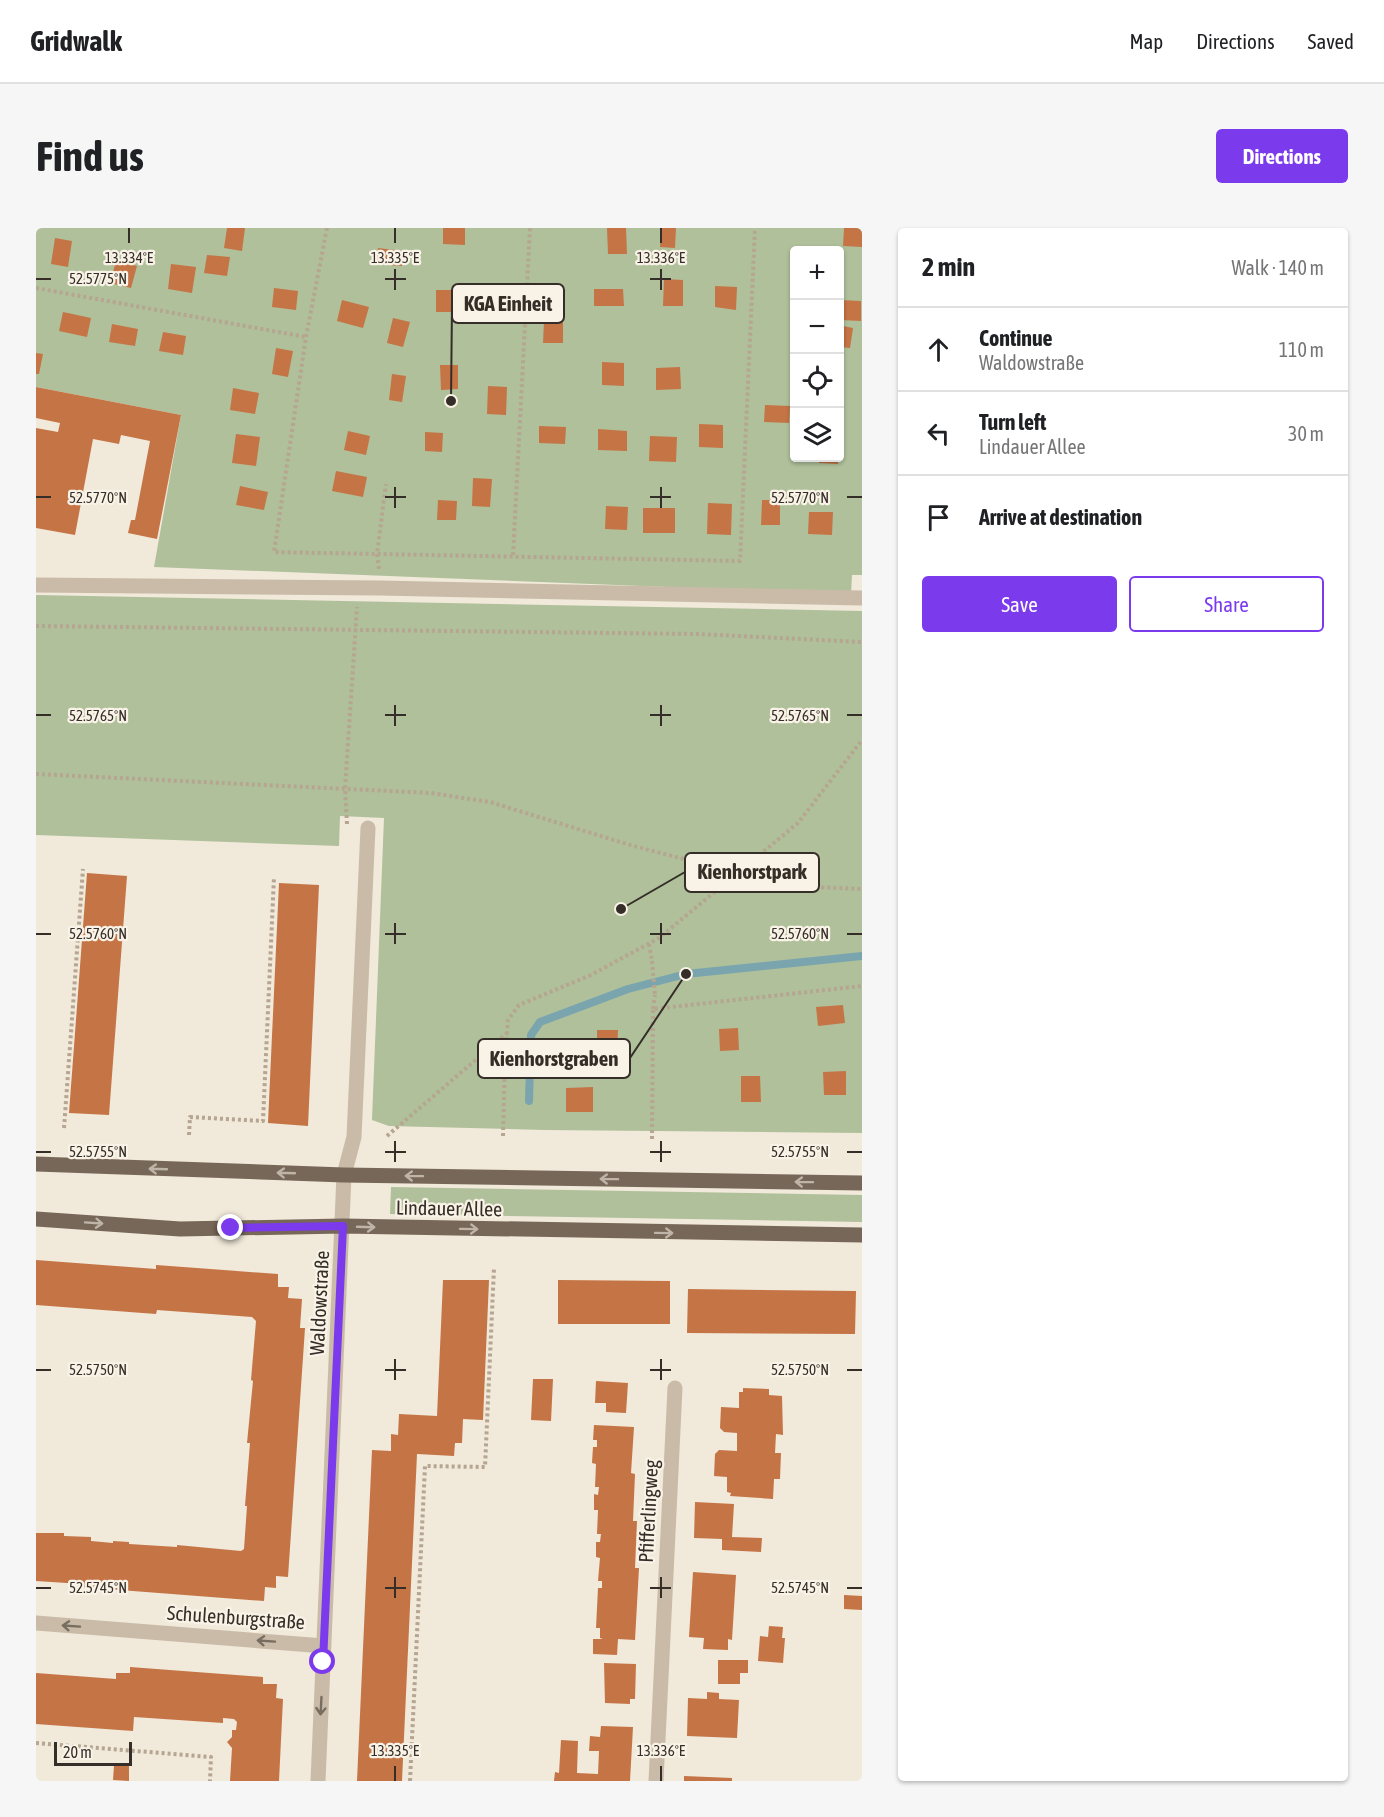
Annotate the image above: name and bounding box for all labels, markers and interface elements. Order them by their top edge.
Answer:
text: Gridwalk [30,25,122,57]
text: Map [1129,29,1163,53]
text: Directions [1196,29,1275,53]
text: Saved [1308,29,1354,53]
button: Directions [1216,129,1348,183]
text: Find us [36,132,144,180]
map controls [790,246,844,462]
button: + [790,246,844,300]
text: 13.334°E [105,249,154,266]
text: 13.335°E [371,249,420,266]
text: 13.336°E [637,249,686,266]
text: 2 min [922,252,975,282]
text: Walk · 140 m [1232,256,1324,279]
text: 52.5775°N [69,270,127,287]
callout: KGA Einheit [452,284,564,323]
text: KGA Einheit [464,291,552,315]
button: − [790,300,844,354]
text: Continue [979,325,1053,351]
icon: ahead [922,333,955,366]
text: 110 m [1279,338,1324,361]
text: Waldowstraße [979,351,1084,374]
button: locate [790,354,844,408]
button: layers [790,408,844,462]
text: Turn left [979,409,1046,435]
icon: left [922,417,955,450]
text: 30 m [1288,422,1324,445]
text: Lindauer Allee [979,435,1085,458]
text: 52.5770°N [69,489,127,506]
text: 52.5770°N [771,489,829,506]
icon: arrive [922,501,955,534]
text: Arrive at destination [979,504,1142,530]
button: Save [922,576,1117,632]
button: Share [1129,576,1324,632]
text: 52.5765°N [69,707,127,724]
text: 52.5765°N [771,707,829,724]
callout: Kienhorstpark [685,853,819,892]
text: Kienhorstpark [697,859,808,883]
text: 52.5760°N [69,925,127,942]
text: 52.5760°N [771,925,829,942]
callout: Kienhorstgraben [478,1039,630,1078]
text: Kienhorstgraben [490,1046,618,1070]
text: 52.5755°N [69,1143,127,1160]
text: 52.5755°N [771,1143,829,1160]
one-way arrow [148,1163,168,1174]
one-way arrow [276,1168,296,1179]
one-way arrow [404,1170,424,1182]
one-way arrow [599,1173,619,1185]
one-way arrow [794,1176,814,1188]
street label: Lindauer Allee [396,1196,502,1220]
route end [217,1214,243,1240]
one-way arrow [84,1218,104,1229]
one-way arrow [356,1221,376,1232]
one-way arrow [458,1223,478,1235]
one-way arrow [653,1227,673,1238]
street label: Waldowstraße [305,1250,333,1356]
text: 52.5750°N [69,1361,127,1378]
text: 52.5750°N [771,1361,829,1378]
street label: Pfifferlingweg [634,1458,662,1563]
text: 52.5745°N [69,1579,127,1596]
text: 52.5745°N [771,1579,829,1596]
street label: Schulenburgstraße [166,1601,306,1633]
one-way arrow [62,1620,82,1631]
one-way arrow [256,1635,276,1646]
route start [309,1648,335,1674]
one-way arrow [316,1696,327,1716]
scale bar [54,1739,132,1766]
text: 13.335°E [371,1742,420,1759]
text: 13.336°E [637,1742,686,1759]
text: 20 m [63,1743,92,1761]

